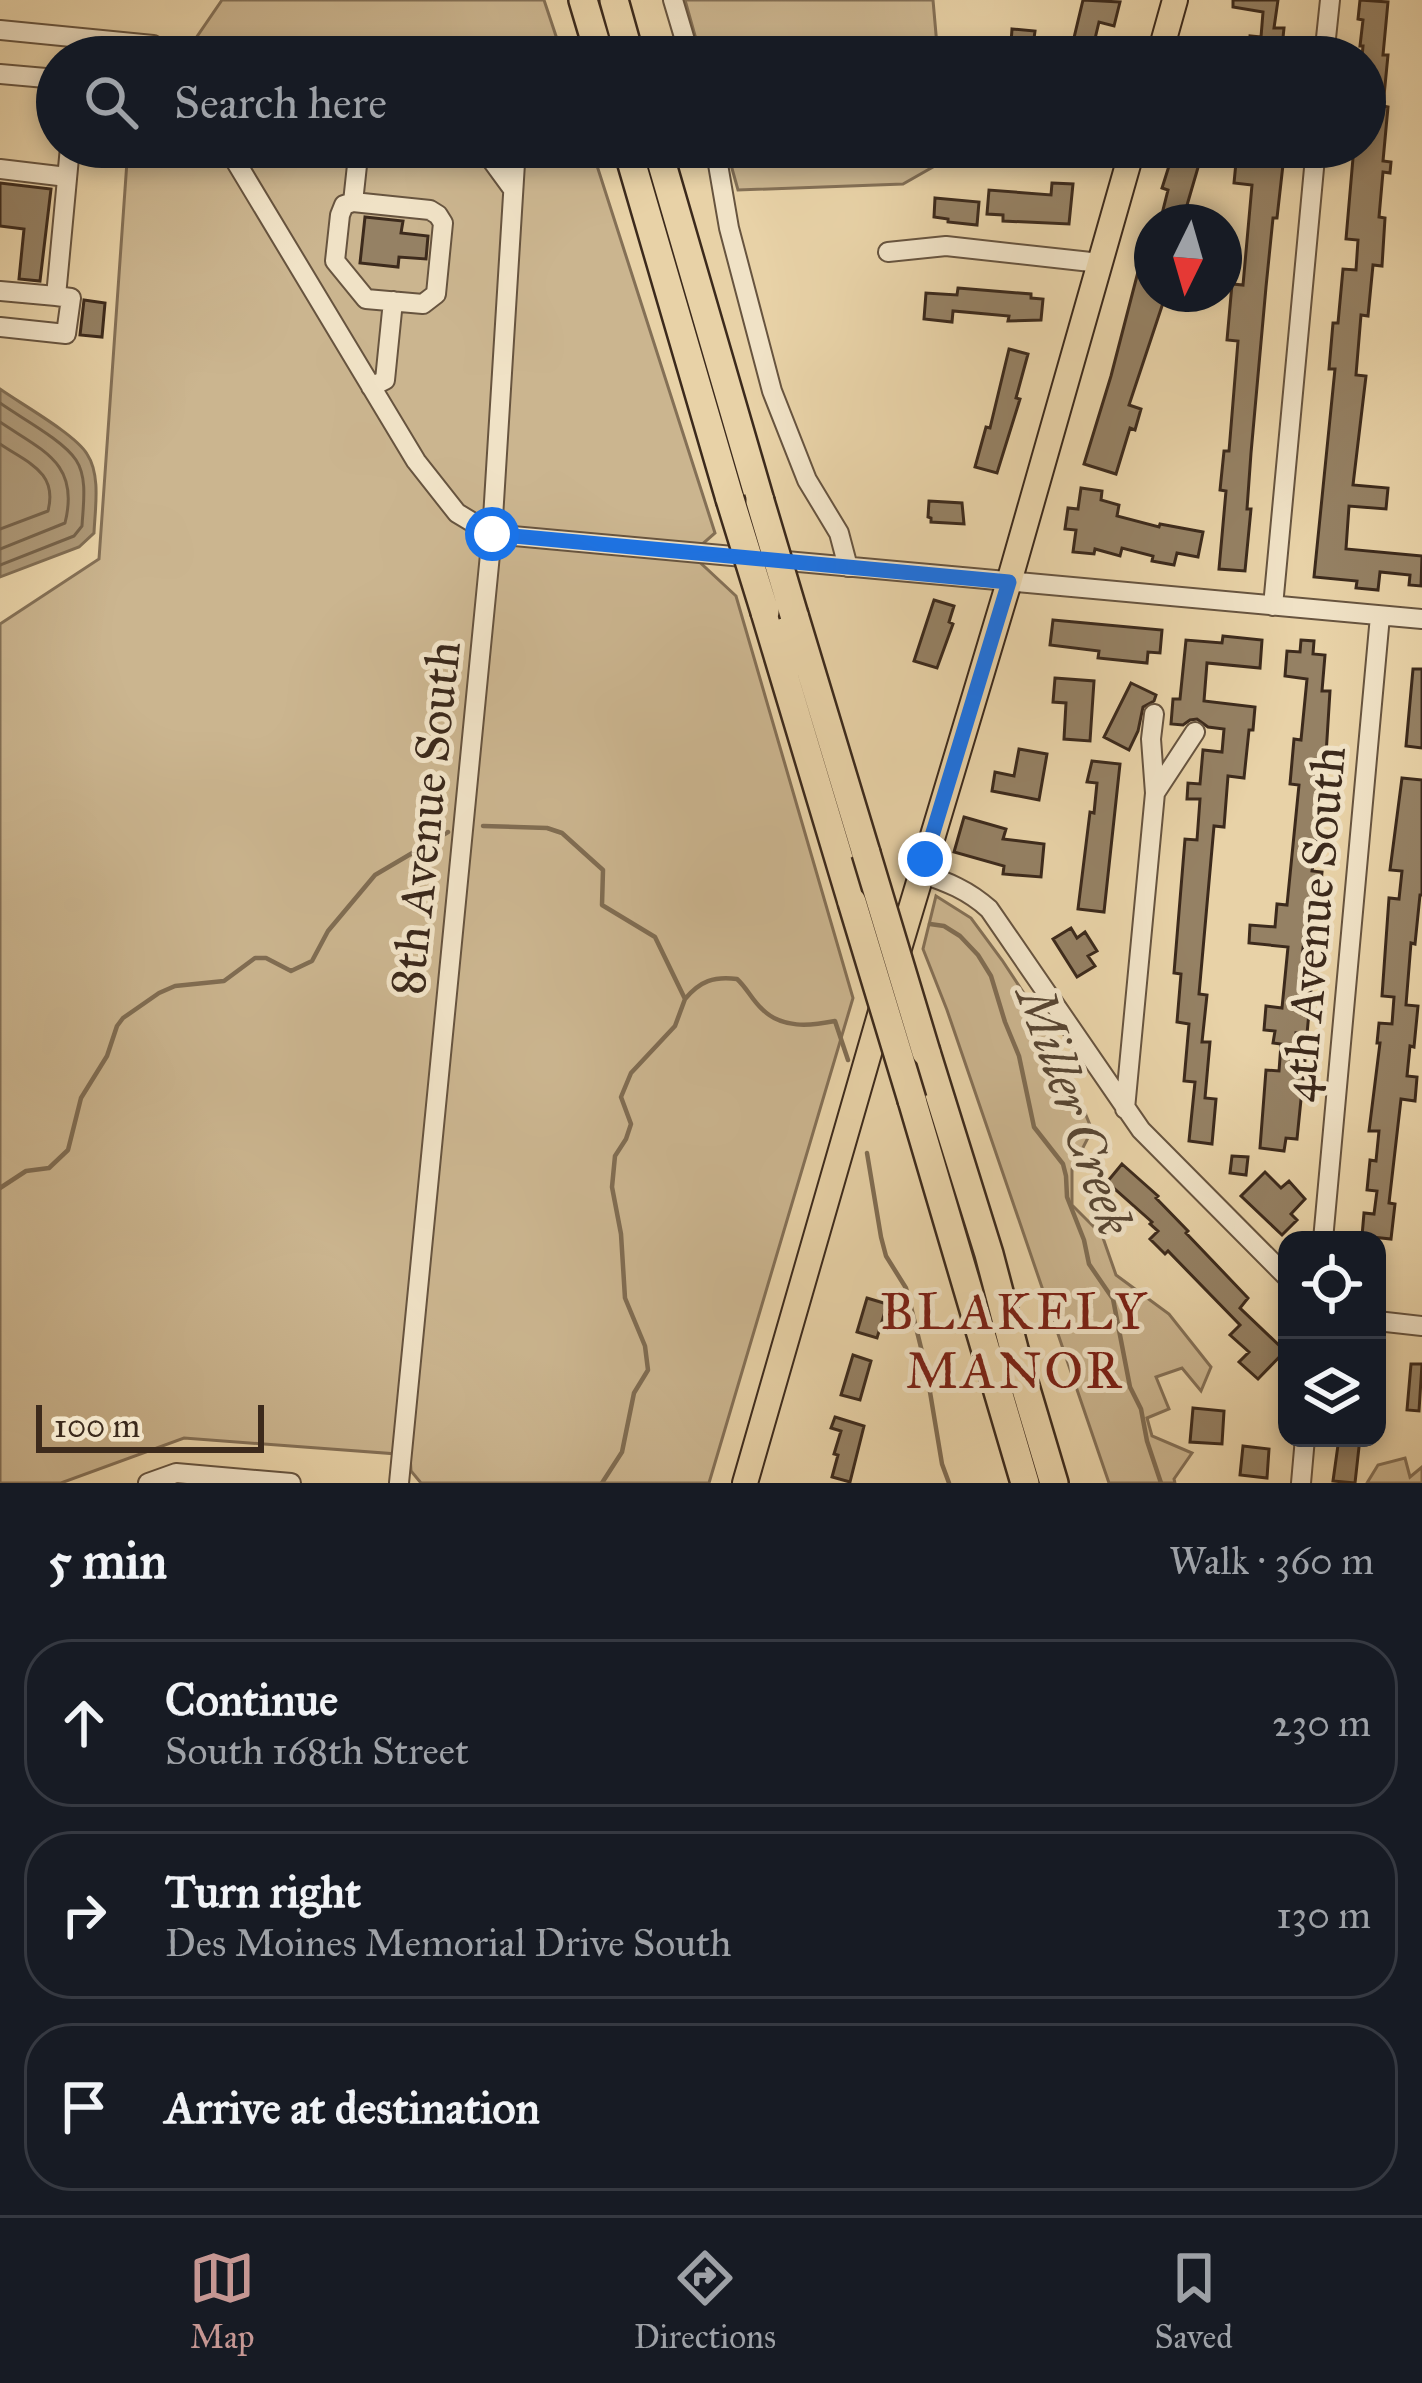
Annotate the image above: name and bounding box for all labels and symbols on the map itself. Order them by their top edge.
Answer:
north arrow [1134,204,1242,312]
route start [465,507,519,561]
street label: 8th Avenue South [377,638,473,998]
street label: 4th Avenue South [1268,744,1358,1104]
route end [898,832,952,886]
water label: Miller Creek [1002,974,1146,1243]
district label: BLAKELY MANOR [880,1281,1150,1402]
scale bar [36,1399,264,1452]

